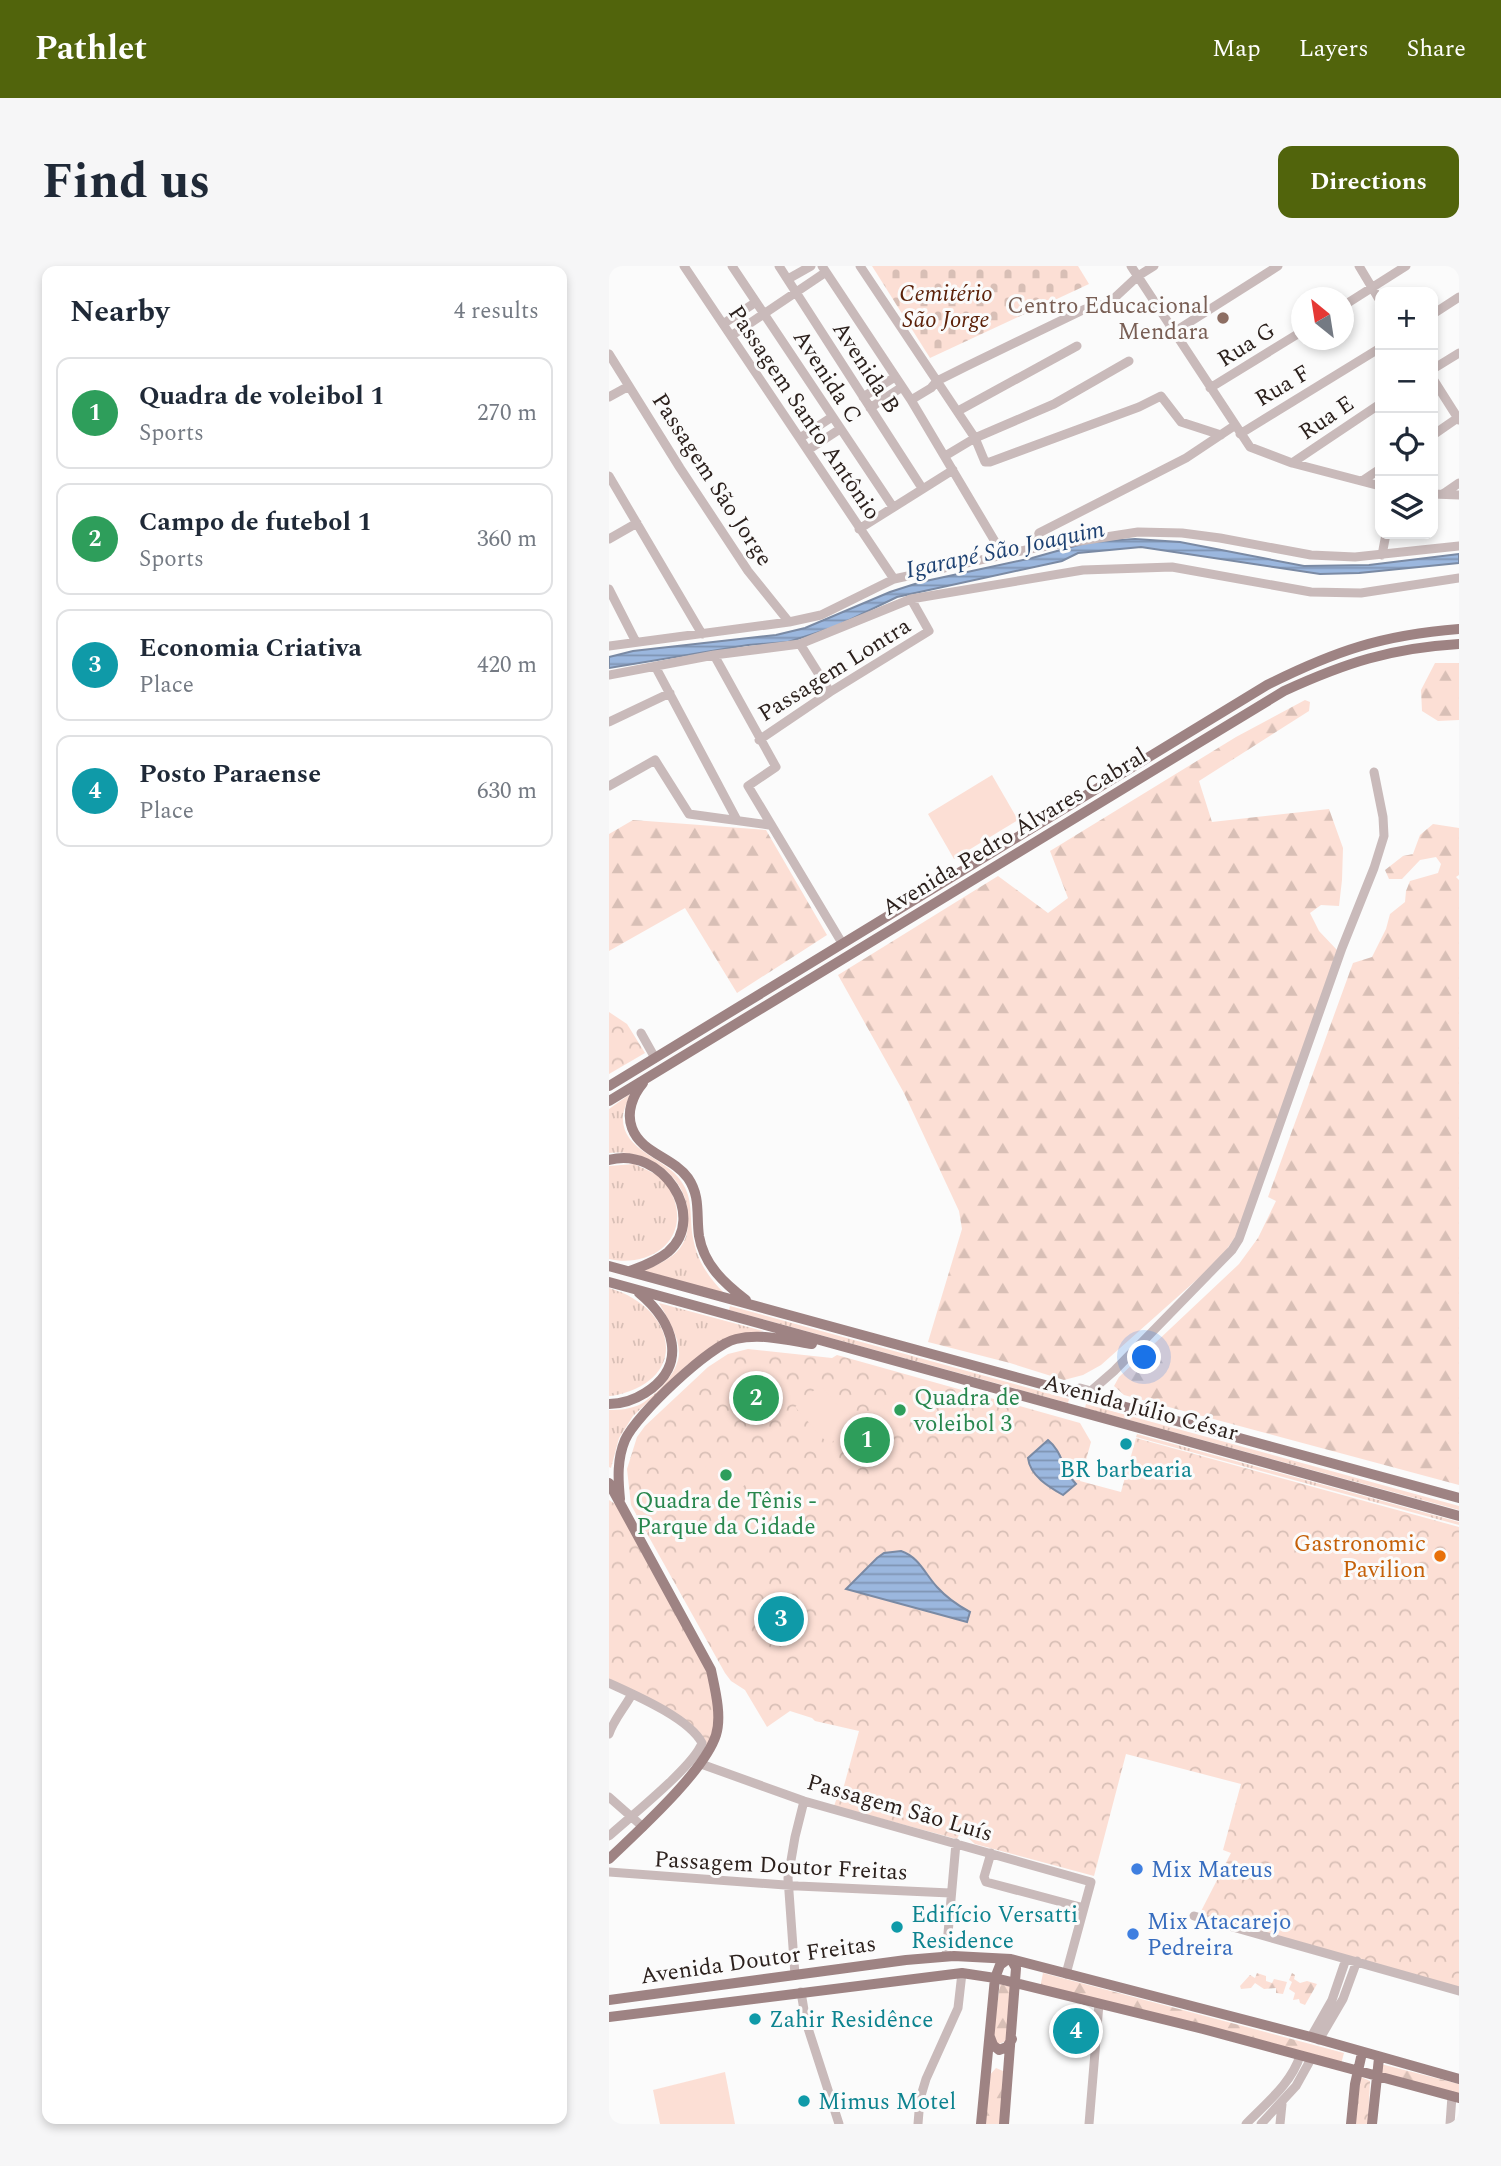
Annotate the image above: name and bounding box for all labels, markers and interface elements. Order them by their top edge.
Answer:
text: Pathlet [35,24,147,74]
text: Map [1212,31,1261,67]
text: Layers [1299,31,1369,67]
text: Share [1407,31,1466,67]
text: Find us [42,145,210,220]
button: Directions [1278,146,1459,218]
park label: Cemitério São Jorge [899,277,993,338]
north arrow [1291,287,1354,350]
map controls [1375,287,1438,539]
button: + [1375,287,1438,350]
text: Nearby [70,289,169,335]
place label: Centro Educacional Mendara [1007,289,1209,350]
text: 4 results [454,294,539,329]
street label: Passagem Santo Antônio [719,298,889,527]
marker: Centro Educacional Mendara [1215,310,1231,326]
street label: Rua G [1211,314,1283,377]
street label: Avenida B [823,315,909,421]
street label: Avenida C [783,323,870,431]
button: − [1375,350,1438,413]
street label: Rua F [1248,356,1317,417]
text: Quadra de voleibol 1 [139,376,385,416]
street label: Passagem São Jorge [642,386,781,574]
street label: Rua E [1292,387,1362,450]
text: 1 [89,396,101,431]
text: 270 m [477,396,537,431]
button: locate [1375,413,1438,476]
text: Sports [139,416,204,451]
button: layers [1375,476,1438,539]
text: Campo de futebol 1 [139,502,372,542]
water label: Igarapé São Joaquim [903,511,1108,589]
text: 2 [89,522,101,557]
text: 360 m [477,522,537,557]
text: Sports [139,542,204,577]
street label: Passagem Lontra [752,609,918,731]
text: Economia Criativa [139,628,362,668]
text: 3 [89,648,101,683]
text: 420 m [477,648,537,683]
text: Place [139,668,194,703]
street label: Avenida Pedro Álvares Cabral [875,739,1154,926]
text: Posto Paraense [139,754,321,794]
text: 4 [89,774,101,809]
text: 630 m [477,774,537,809]
text: Place [139,794,194,829]
your location [1127,1340,1161,1374]
street label: Avenida Júlio César [1039,1366,1242,1451]
pin: 2 [733,1372,779,1424]
place label: Quadra de voleibol 3 [913,1381,1020,1442]
marker: Quadra de voleibol 3 [892,1402,908,1418]
pin: 1 [844,1414,890,1466]
marker: BR barbearia [1118,1436,1134,1452]
place label: BR barbearia [1060,1453,1192,1488]
marker: Quadra de Tênis - Parque da Cidade [718,1467,734,1483]
place label: Quadra de Tênis - Parque da Cidade [635,1484,817,1545]
place label: Gastronomic Pavilion [1294,1527,1426,1588]
marker: Gastronomic Pavilion [1432,1548,1448,1564]
pin: 3 [758,1593,804,1645]
street label: Passagem São Luís [803,1765,997,1852]
street label: Passagem Doutor Freitas [653,1842,909,1891]
place label: Mix Mateus [1151,1853,1273,1888]
marker: Mix Mateus [1129,1861,1145,1877]
place label: Edifício Versatti Residence [911,1898,1078,1959]
place label: Mix Atacarejo Pedreira [1147,1905,1292,1966]
marker: Edifício Versatti Residence [889,1919,905,1935]
marker: Mix Atacarejo Pedreira [1125,1926,1141,1942]
street label: Avenida Doutor Freitas [638,1927,878,1994]
place label: Zahir Residênce [769,2003,933,2038]
pin: 4 [1053,2005,1099,2057]
marker: Zahir Residênce [747,2011,763,2027]
place label: Mimus Motel [818,2085,956,2120]
marker: Mimus Motel [796,2093,812,2109]

